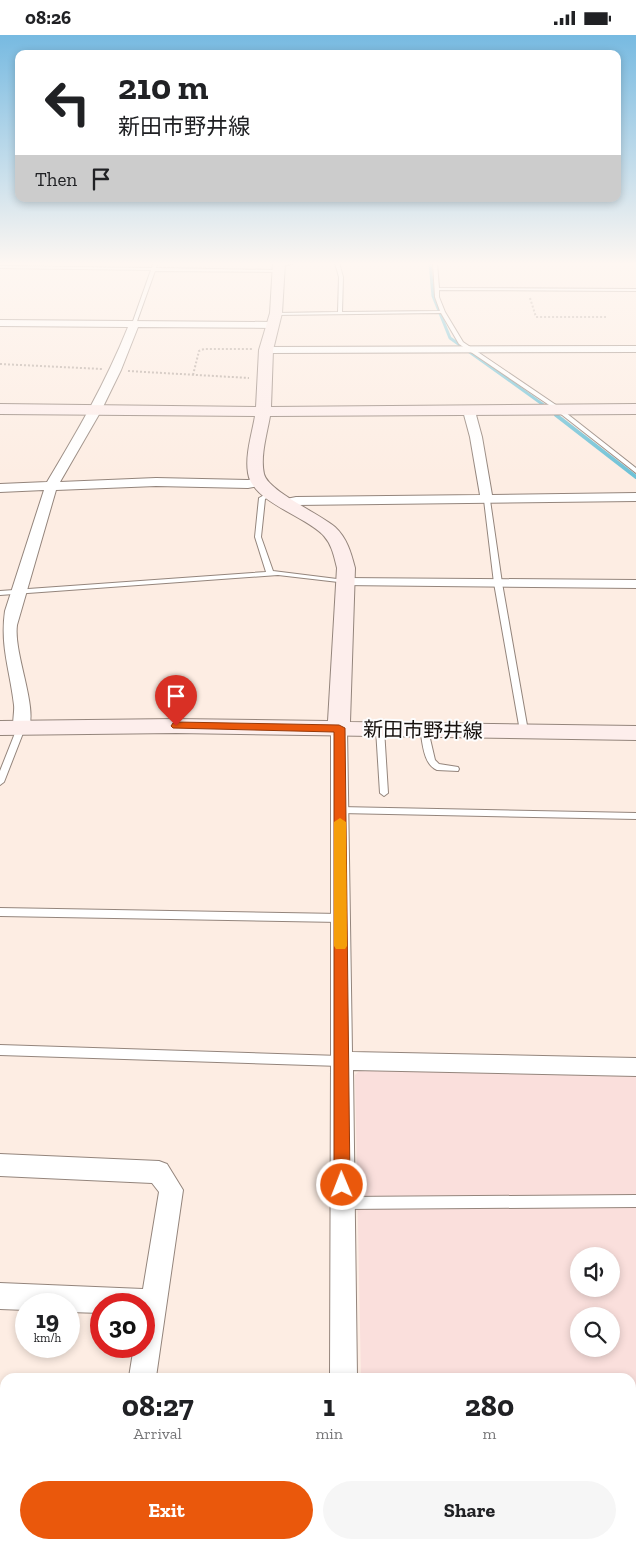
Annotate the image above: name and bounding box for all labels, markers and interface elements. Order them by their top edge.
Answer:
text: 08:26 [25,6,71,29]
text: 210 m [118,66,208,108]
icon: left [35,70,100,135]
text: 新田市野井線 [118,113,250,140]
icon: arrive [87,165,115,193]
text: Then [35,168,77,191]
pin [155,675,197,726]
icon: arrive [162,682,190,710]
street label: 新田市野井線 [363,717,483,743]
position arrow [315,1158,367,1210]
map controls [570,1247,620,1357]
button: sound [570,1247,620,1297]
speed limit sign: 30 [90,1293,155,1358]
text: 19 [36,1304,59,1334]
button: search [570,1307,620,1357]
text: km/h [34,1331,61,1345]
text: 08:27 [122,1388,194,1424]
text: 1 [323,1388,335,1424]
text: 280 [465,1388,514,1424]
text: Arrival [134,1424,182,1443]
text: min [315,1424,343,1443]
text: m [483,1424,496,1443]
button: Exit [20,1481,313,1539]
button: Share [323,1481,616,1539]

